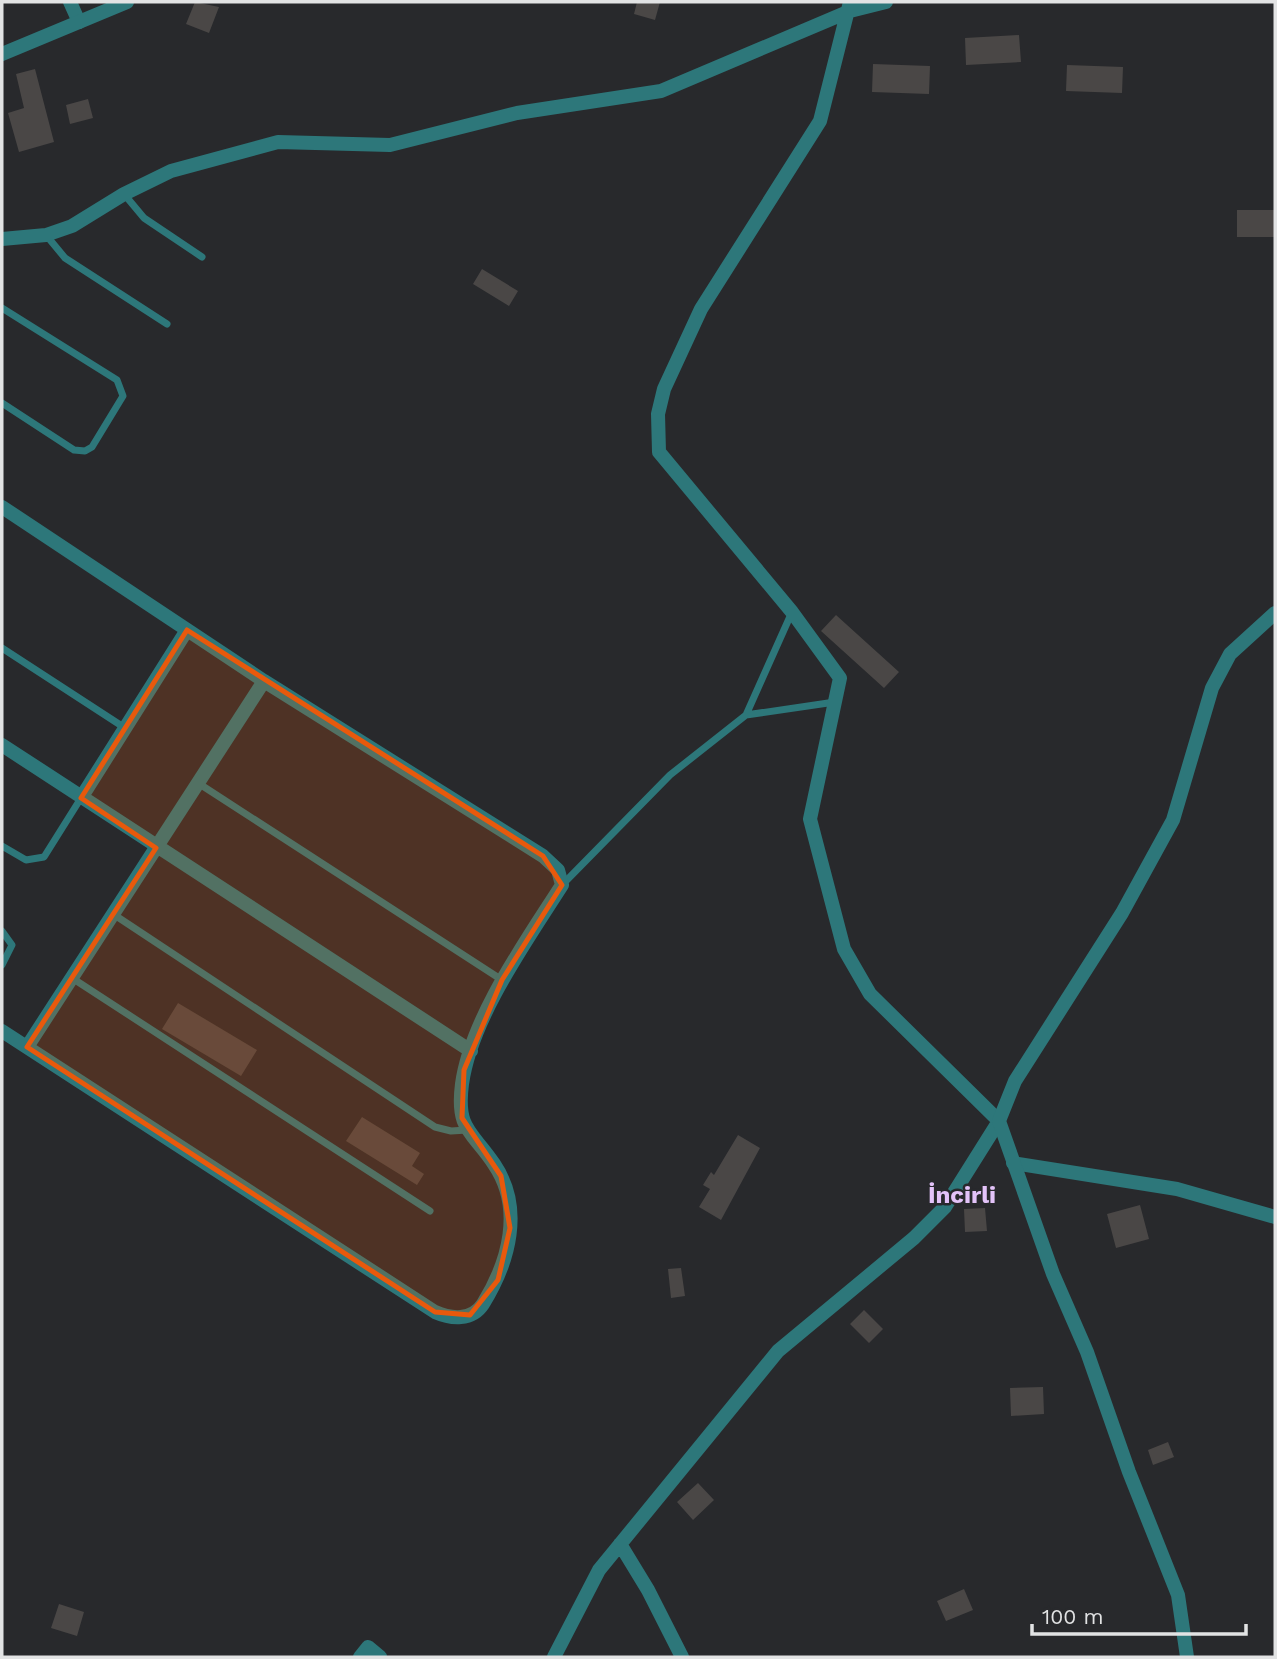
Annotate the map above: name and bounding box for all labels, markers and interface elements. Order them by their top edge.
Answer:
district label: İncirli [928,1181,996,1209]
scale bar [1032,1592,1246,1636]
text: 100 m [1042,1604,1104,1629]

